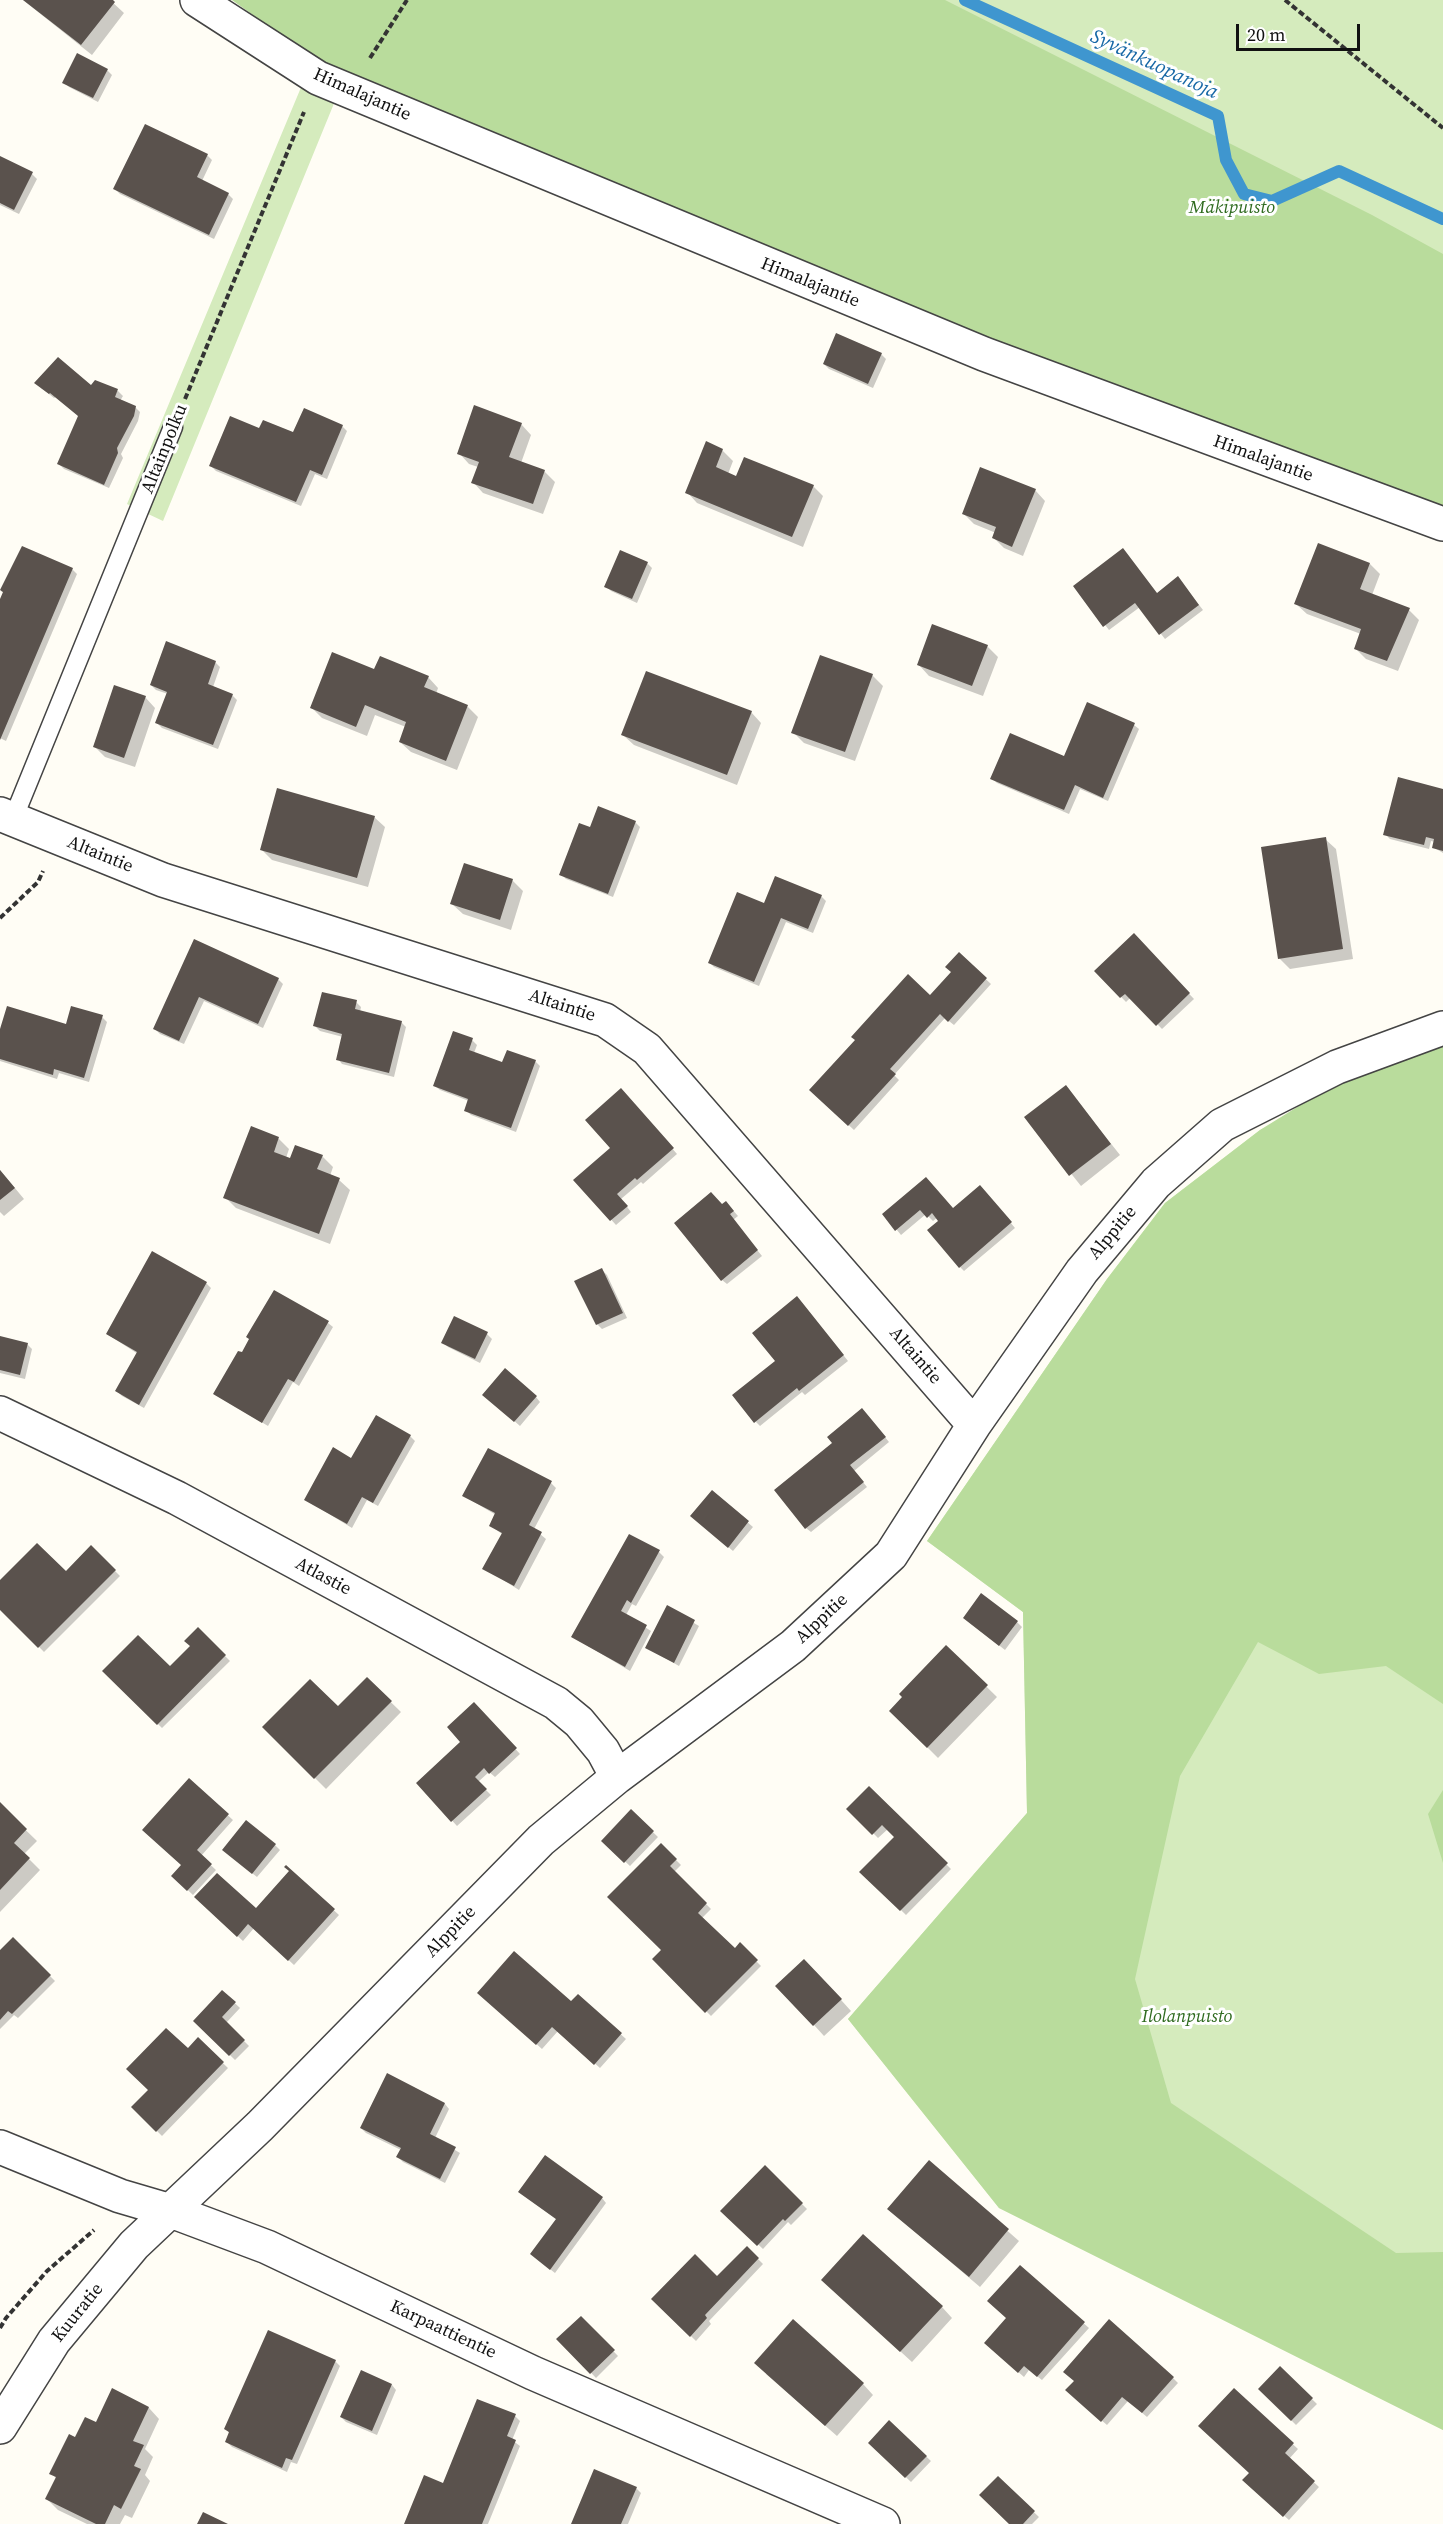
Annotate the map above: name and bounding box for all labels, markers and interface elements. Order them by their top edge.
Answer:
scale bar [1239,12,1364,50]
text: 20 m [1247,22,1285,47]
water label: Syvänkuopanoja [1086,25,1222,105]
street label: Himalajantie [310,64,414,126]
park label: Mäkipuisto [1189,197,1275,219]
street label: Himalajantie [757,253,863,313]
street label: Altainpolku [137,401,193,497]
street label: Himalajantie [1210,431,1316,487]
street label: Altaintie [64,832,136,878]
street label: Altaintie [526,985,598,1027]
street label: Alppitie [1084,1202,1142,1264]
street label: Altaintie [884,1323,946,1389]
street label: Atlastie [291,1553,355,1601]
street label: Alppitie [791,1589,853,1649]
street label: Alppitie [421,1902,481,1962]
park label: Ilolanpuisto [1142,2006,1232,2028]
street label: Kuuratie [48,2279,108,2347]
street label: Karpaattientie [386,2296,500,2364]

